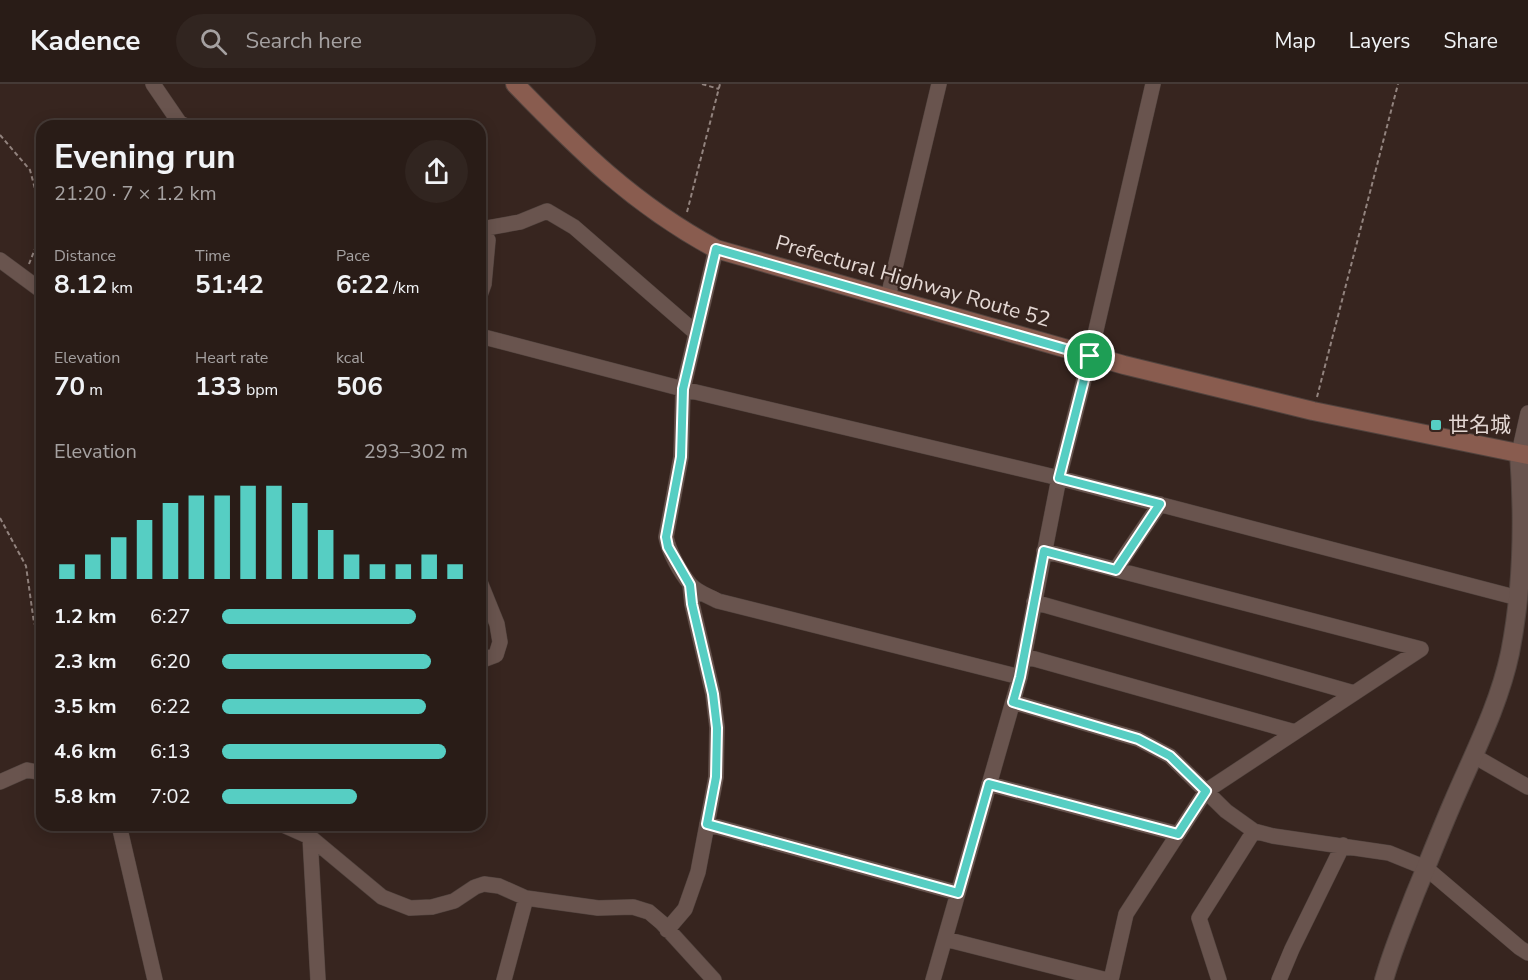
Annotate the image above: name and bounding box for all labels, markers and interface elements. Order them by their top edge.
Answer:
search box [176,14,596,68]
text: Kadence [30,22,140,60]
icon: search [197,25,230,58]
text: Search here [245,26,362,56]
text: Map [1274,27,1316,55]
text: Layers [1349,27,1410,55]
text: Share [1443,27,1498,55]
text: Evening run [54,135,236,180]
button: share [405,140,468,203]
text: 21:20 · 7 × 1.2 km [54,180,217,207]
street label: Prefectural Highway Route 52 [772,228,1054,334]
text: Distance [54,245,116,267]
text: Time [195,245,231,267]
text: Pace [336,245,370,267]
text: 8.12 [54,267,107,302]
text: 51:42 [195,267,264,302]
text: 6:22 [336,267,389,302]
text: km [107,277,133,299]
text: /km [389,277,420,299]
pin [1064,330,1115,381]
icon: arrive [1073,339,1106,372]
text: Elevation [54,347,120,369]
text: Heart rate [195,347,268,369]
text: kcal [336,347,364,369]
text: 70 [54,369,85,404]
text: 133 [195,369,242,404]
text: 506 [336,369,383,404]
text: m [85,379,103,401]
text: bpm [242,379,278,401]
place label: 世名城 [1448,411,1511,439]
marker: 世名城 [1429,418,1443,432]
text: Elevation [54,438,137,465]
text: 293–302 m [364,438,468,465]
text: 1.2 km [54,603,117,630]
text: 6:27 [150,603,191,630]
text: 2.3 km [54,648,117,675]
text: 6:20 [150,648,191,675]
text: 3.5 km [54,693,117,720]
text: 6:22 [150,693,191,720]
text: 4.6 km [54,738,117,765]
text: 6:13 [150,738,191,765]
text: 5.8 km [54,783,117,810]
text: 7:02 [150,783,191,810]

